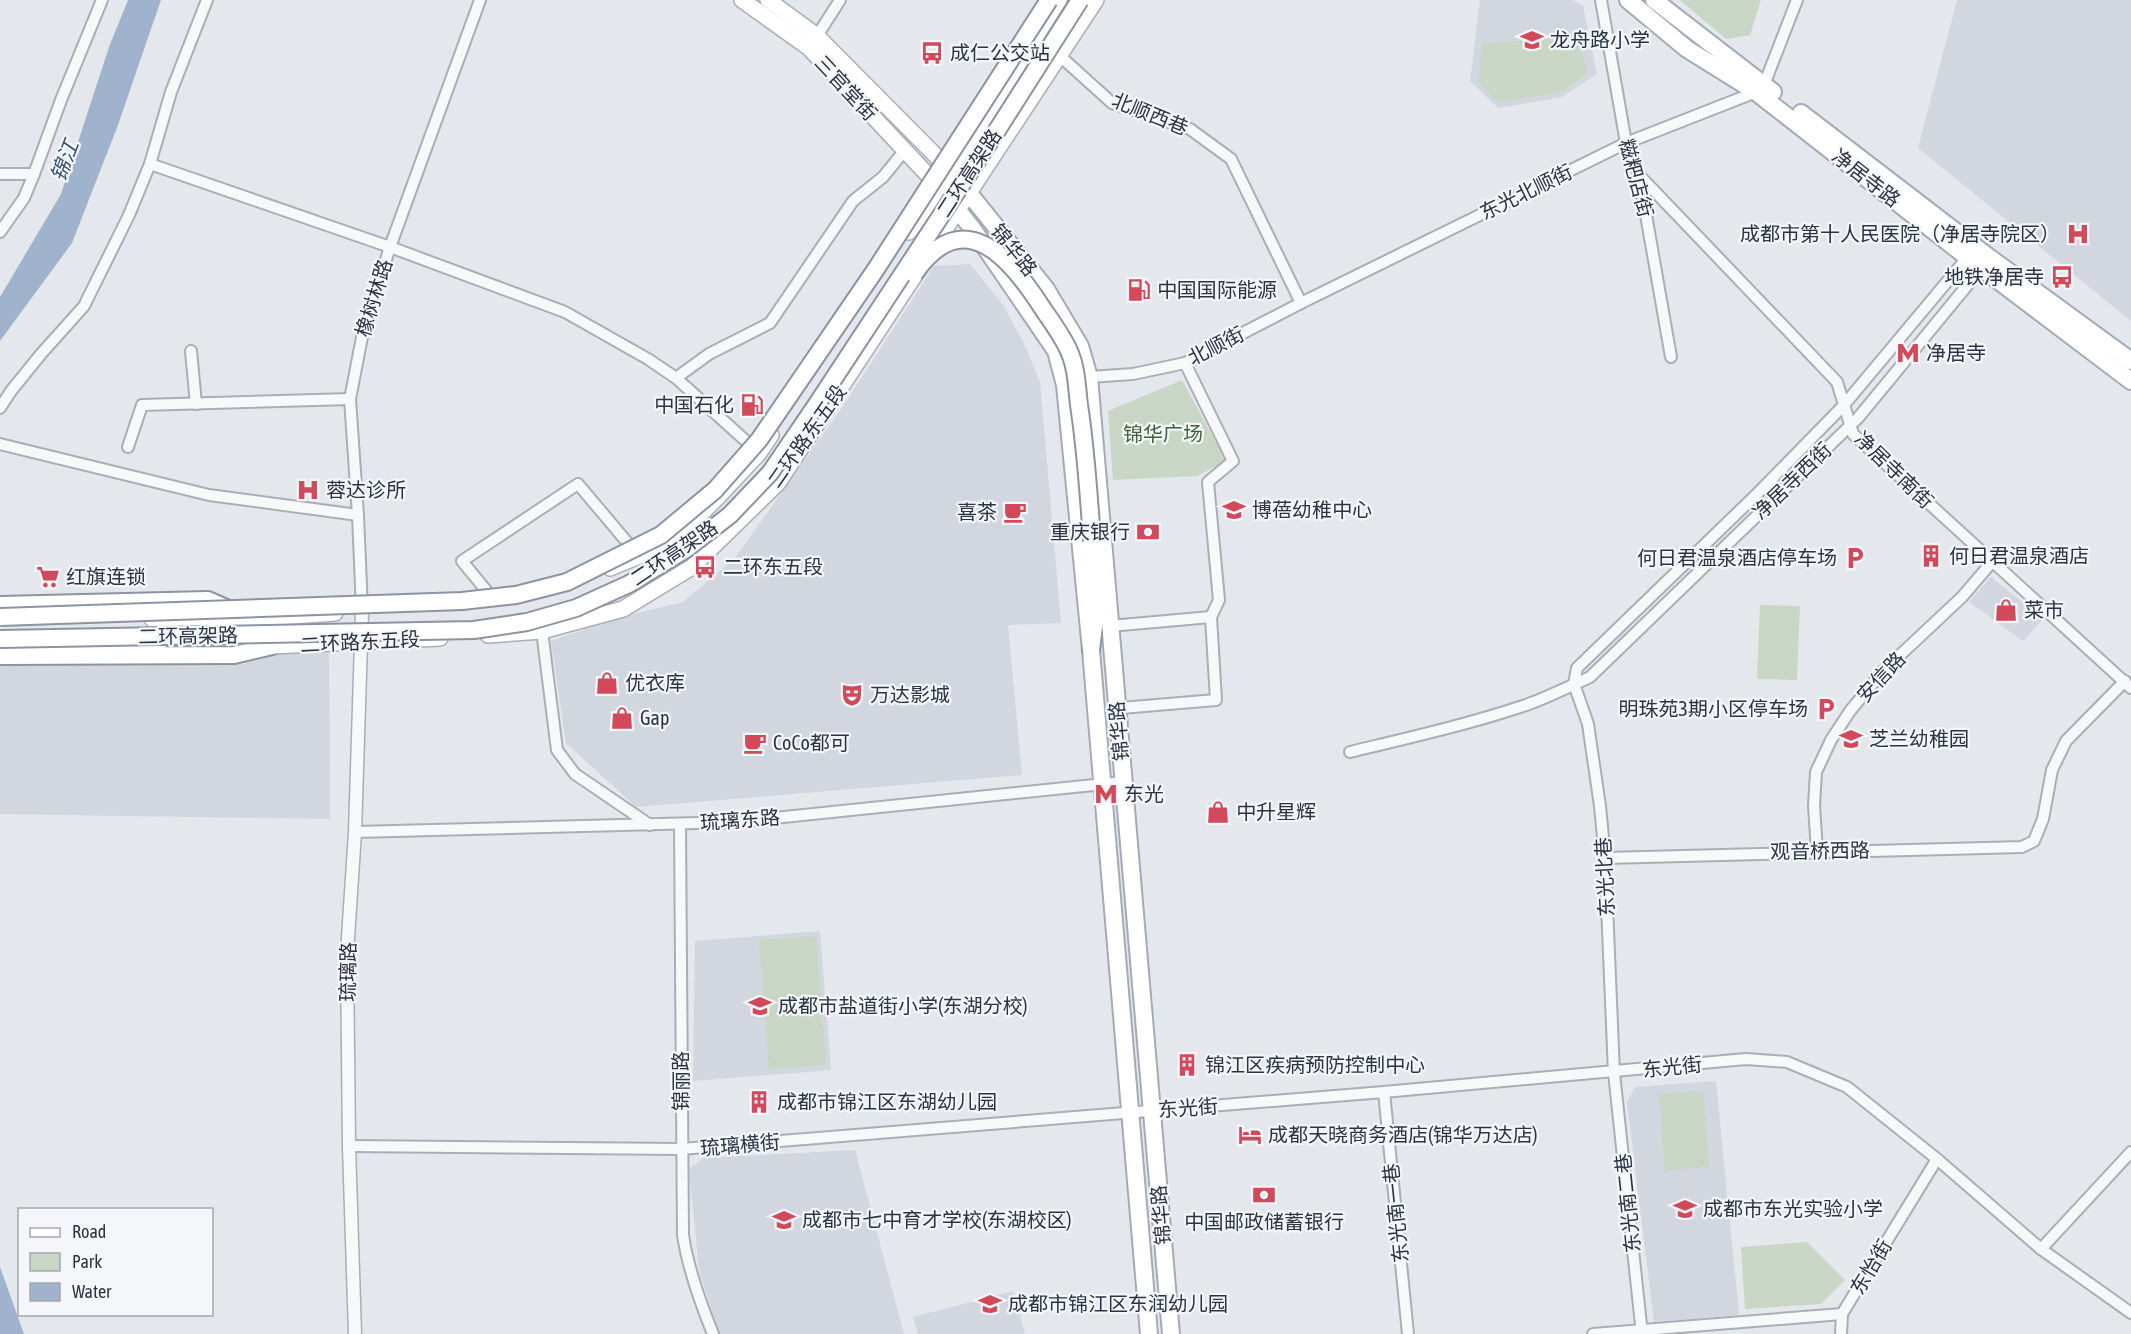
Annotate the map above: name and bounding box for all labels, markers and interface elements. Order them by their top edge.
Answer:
school or university icon: 龙舟路小学 [1519,27,1545,53]
place label: 龙舟路小学 [1550,28,1650,51]
bus stop icon: 成仁公交站 [919,40,945,66]
place label: 成仁公交站 [950,41,1050,64]
street label: 三官堂街 [811,51,882,125]
street label: 北顺西巷 [1109,88,1192,139]
street label: 二环高架路 [932,125,1005,221]
water label: 锦江 [45,135,84,185]
street label: 糍粑店街 [1615,136,1658,219]
street label: 净居寺路 [1828,144,1905,211]
street label: 东光北顺街 [1476,159,1576,224]
street label: 锦华路 [987,219,1042,280]
hospital icon: 成都市第十人民医院（净居寺院区） [2065,221,2091,247]
place label: 成都市第十人民医院（净居寺院区） [1740,222,2060,245]
street label: 橡树林路 [351,256,396,339]
bus stop icon: 地铁净居寺 [2049,264,2075,290]
place label: 地铁净居寺 [1944,265,2044,288]
fuel station icon: 中国国际能源 [1126,277,1152,303]
place label: 中国国际能源 [1157,278,1277,301]
street label: 北顺街 [1184,322,1248,369]
metro station icon: 净居寺 [1895,340,1921,366]
place label: 净居寺 [1926,341,1986,364]
street label: 二环路东五段 [763,380,850,491]
fuel station icon: 中国石化 [739,392,765,418]
place label: 中国石化 [654,393,734,416]
park label: 锦华广场 [1123,422,1203,445]
street label: 净居寺南街 [1850,427,1938,513]
street label: 净居寺西街 [1748,438,1836,524]
hospital icon: 蓉达诊所 [295,477,321,503]
place label: 蓉达诊所 [326,478,406,501]
school or university icon: 博蓓幼稚中心 [1221,497,1247,523]
place label: 博蓓幼稚中心 [1252,498,1372,521]
cafe icon: 喜茶 [1002,499,1028,525]
place label: 喜茶 [957,500,997,523]
street label: 二环高架路 [626,515,722,590]
bank icon: 重庆银行 [1135,519,1161,545]
place label: 重庆银行 [1050,520,1130,543]
building icon: 何日君温泉酒店 [1918,543,1944,569]
place label: 何日君温泉酒店 [1949,544,2089,567]
parking icon: 何日君温泉酒店停车场 [1842,545,1868,571]
place label: 何日君温泉酒店停车场 [1637,546,1837,569]
bus stop icon: 二环东五段 [692,554,718,580]
place label: 二环东五段 [723,555,823,578]
supermarket icon: 红旗连锁 [35,564,61,590]
place label: 红旗连锁 [66,565,146,588]
shop icon: 菜市 [1993,597,2019,623]
place label: 菜市 [2024,598,2064,621]
street label: 二环高架路 [138,623,238,648]
street label: 二环路东五段 [299,627,420,656]
street label: 安信路 [1852,647,1910,706]
shop icon: 优衣库 [594,670,620,696]
place label: 优衣库 [625,671,685,694]
theatre icon: 万达影城 [839,682,865,708]
place label: 万达影城 [870,683,950,706]
parking icon: 明珠苑3期小区停车场 [1813,696,1839,722]
place label: 明珠苑3期小区停车场 [1619,697,1808,720]
street label: 锦华路 [1104,700,1133,762]
shop icon: Gap [609,705,635,731]
place label: Gap [640,706,669,729]
school or university icon: 芝兰幼稚园 [1838,726,1864,752]
place label: 芝兰幼稚园 [1869,727,1969,750]
cafe icon: CoCo都可 [742,730,768,756]
place label: CoCo都可 [773,731,850,754]
metro station icon: 东光 [1093,781,1119,807]
place label: 东光 [1124,782,1164,805]
shop icon: 中升星辉 [1205,799,1231,825]
place label: 中升星辉 [1236,800,1316,823]
street label: 琉璃东路 [699,805,781,834]
street label: 东光北巷 [1591,836,1618,918]
street label: 观音桥西路 [1770,838,1870,863]
street label: 琉璃路 [335,942,360,1002]
school or university icon: 成都市盐道街小学(东湖分校) [747,993,773,1019]
place label: 成都市盐道街小学(东湖分校) [778,994,1028,1017]
street label: 锦丽路 [669,1051,692,1111]
building icon: 锦江区疾病预防控制中心 [1174,1052,1200,1078]
street label: 东光街 [1641,1052,1703,1081]
place label: 锦江区疾病预防控制中心 [1205,1053,1425,1076]
building icon: 成都市锦江区东湖幼儿园 [746,1089,772,1115]
place label: 成都市锦江区东湖幼儿园 [777,1090,997,1113]
street label: 东光街 [1157,1094,1219,1121]
hotel icon: 成都天晓商务酒店(锦华万达店) [1237,1122,1263,1148]
place label: 成都天晓商务酒店(锦华万达店) [1268,1123,1538,1146]
street label: 琉璃横街 [699,1130,781,1159]
street label: 东光南二巷 [1611,1152,1644,1254]
street label: 东光南一巷 [1379,1162,1412,1264]
bank icon: 中国邮政储蓄银行 [1251,1182,1277,1208]
street label: 锦华路 [1146,1184,1175,1246]
school or university icon: 成都市东光实验小学 [1672,1196,1698,1222]
place label: 成都市东光实验小学 [1703,1197,1883,1220]
school or university icon: 成都市七中育才学校(东湖校区) [771,1207,797,1233]
legend [18,1208,213,1316]
place label: 成都市七中育才学校(东湖校区) [802,1208,1072,1231]
place label: 中国邮政储蓄银行 [1184,1210,1344,1233]
text: Road [72,1221,106,1242]
street label: 东怡街 [1845,1235,1896,1298]
text: Park [72,1251,102,1272]
text: Water [72,1281,112,1302]
school or university icon: 成都市锦江区东润幼儿园 [977,1291,1003,1317]
place label: 成都市锦江区东润幼儿园 [1008,1292,1228,1315]

